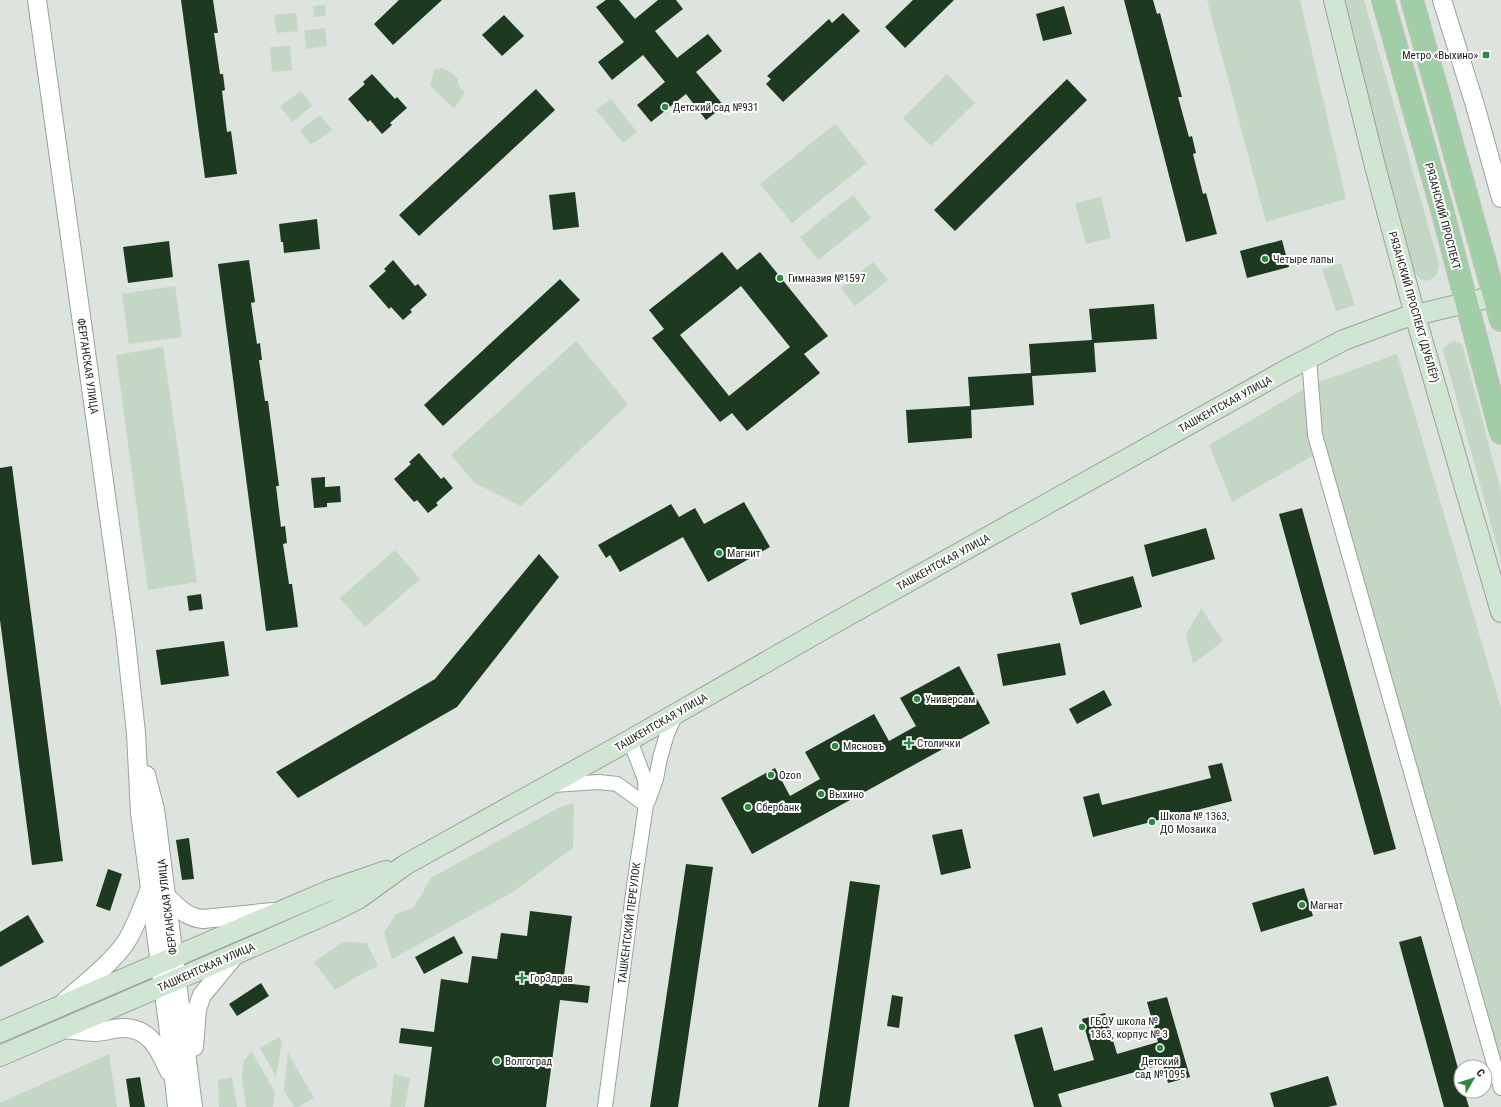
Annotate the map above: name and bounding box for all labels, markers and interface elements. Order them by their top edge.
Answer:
place label: Метро «Выхино» [1402,49,1478,62]
marker: Метро «Выхино» [1481,50,1491,60]
place label: Детский сад №931 [673,101,759,114]
marker: Детский сад №931 [660,102,670,112]
street label: РЯЗАНСКИЙ ПРОСПЕКТ [1422,161,1463,271]
street label: РЯЗАНСКИЙ ПРОСПЕКТ (ДУБЛЁР) [1386,230,1441,384]
place label: Четыре лапы [1273,253,1334,266]
marker: Четыре лапы [1260,254,1270,264]
place label: Гимназия №1597 [788,272,866,285]
marker: Гимназия №1597 [775,273,785,283]
street label: ФЕРГАНСКАЯ УЛИЦА [74,317,101,416]
street label: ТАШКЕНТСКАЯ УЛИЦА [1176,373,1275,436]
street label: ТАШКЕНТСКАЯ УЛИЦА [894,531,993,594]
place label: Магнит [727,547,761,560]
marker: Магнит [714,548,724,558]
street label: ТАШКЕНТСКАЯ УЛИЦА [613,690,710,754]
place label: Универсам [925,693,975,706]
marker: Универсам [912,694,922,704]
place label: Столички [917,737,961,750]
marker: Столички [904,738,914,748]
place label: Мясновъ [843,740,884,753]
marker: Мясновъ [830,741,840,751]
place label: Ozon [779,769,801,782]
marker: Ozon [766,770,776,780]
place label: Выхино [829,788,865,801]
marker: Выхино [816,789,826,799]
place label: Сбербанк [756,801,800,814]
marker: Сбербанк [743,802,753,812]
place label: Школа № 1363, ДО Мозаика [1160,810,1229,836]
marker: Школа № 1363, ДО Мозаика [1147,817,1157,827]
street label: ФЕРГАНСКАЯ УЛИЦА [155,857,180,956]
street label: ТАШКЕНТСКИЙ ПЕРЕУЛОК [616,861,643,984]
place label: Магнат [1310,899,1343,912]
marker: Магнат [1297,900,1307,910]
street label: ТАШКЕНТСКАЯ УЛИЦА [156,940,257,995]
place label: ГорЗдрав [530,972,573,985]
marker: ГорЗдрав [517,973,527,983]
place label: ГБОУ школа № 1363, корпус № 3 [1090,1015,1168,1041]
marker: ГБОУ школа № 1363, корпус № 3 [1077,1022,1087,1032]
marker: Детский сад №1095 [1155,1043,1165,1053]
place label: Волгоград [505,1055,552,1068]
place label: Детский сад №1095 [1135,1055,1185,1081]
marker: Волгоград [492,1056,502,1066]
north arrow [1453,1059,1493,1099]
text: С [1473,1066,1487,1080]

